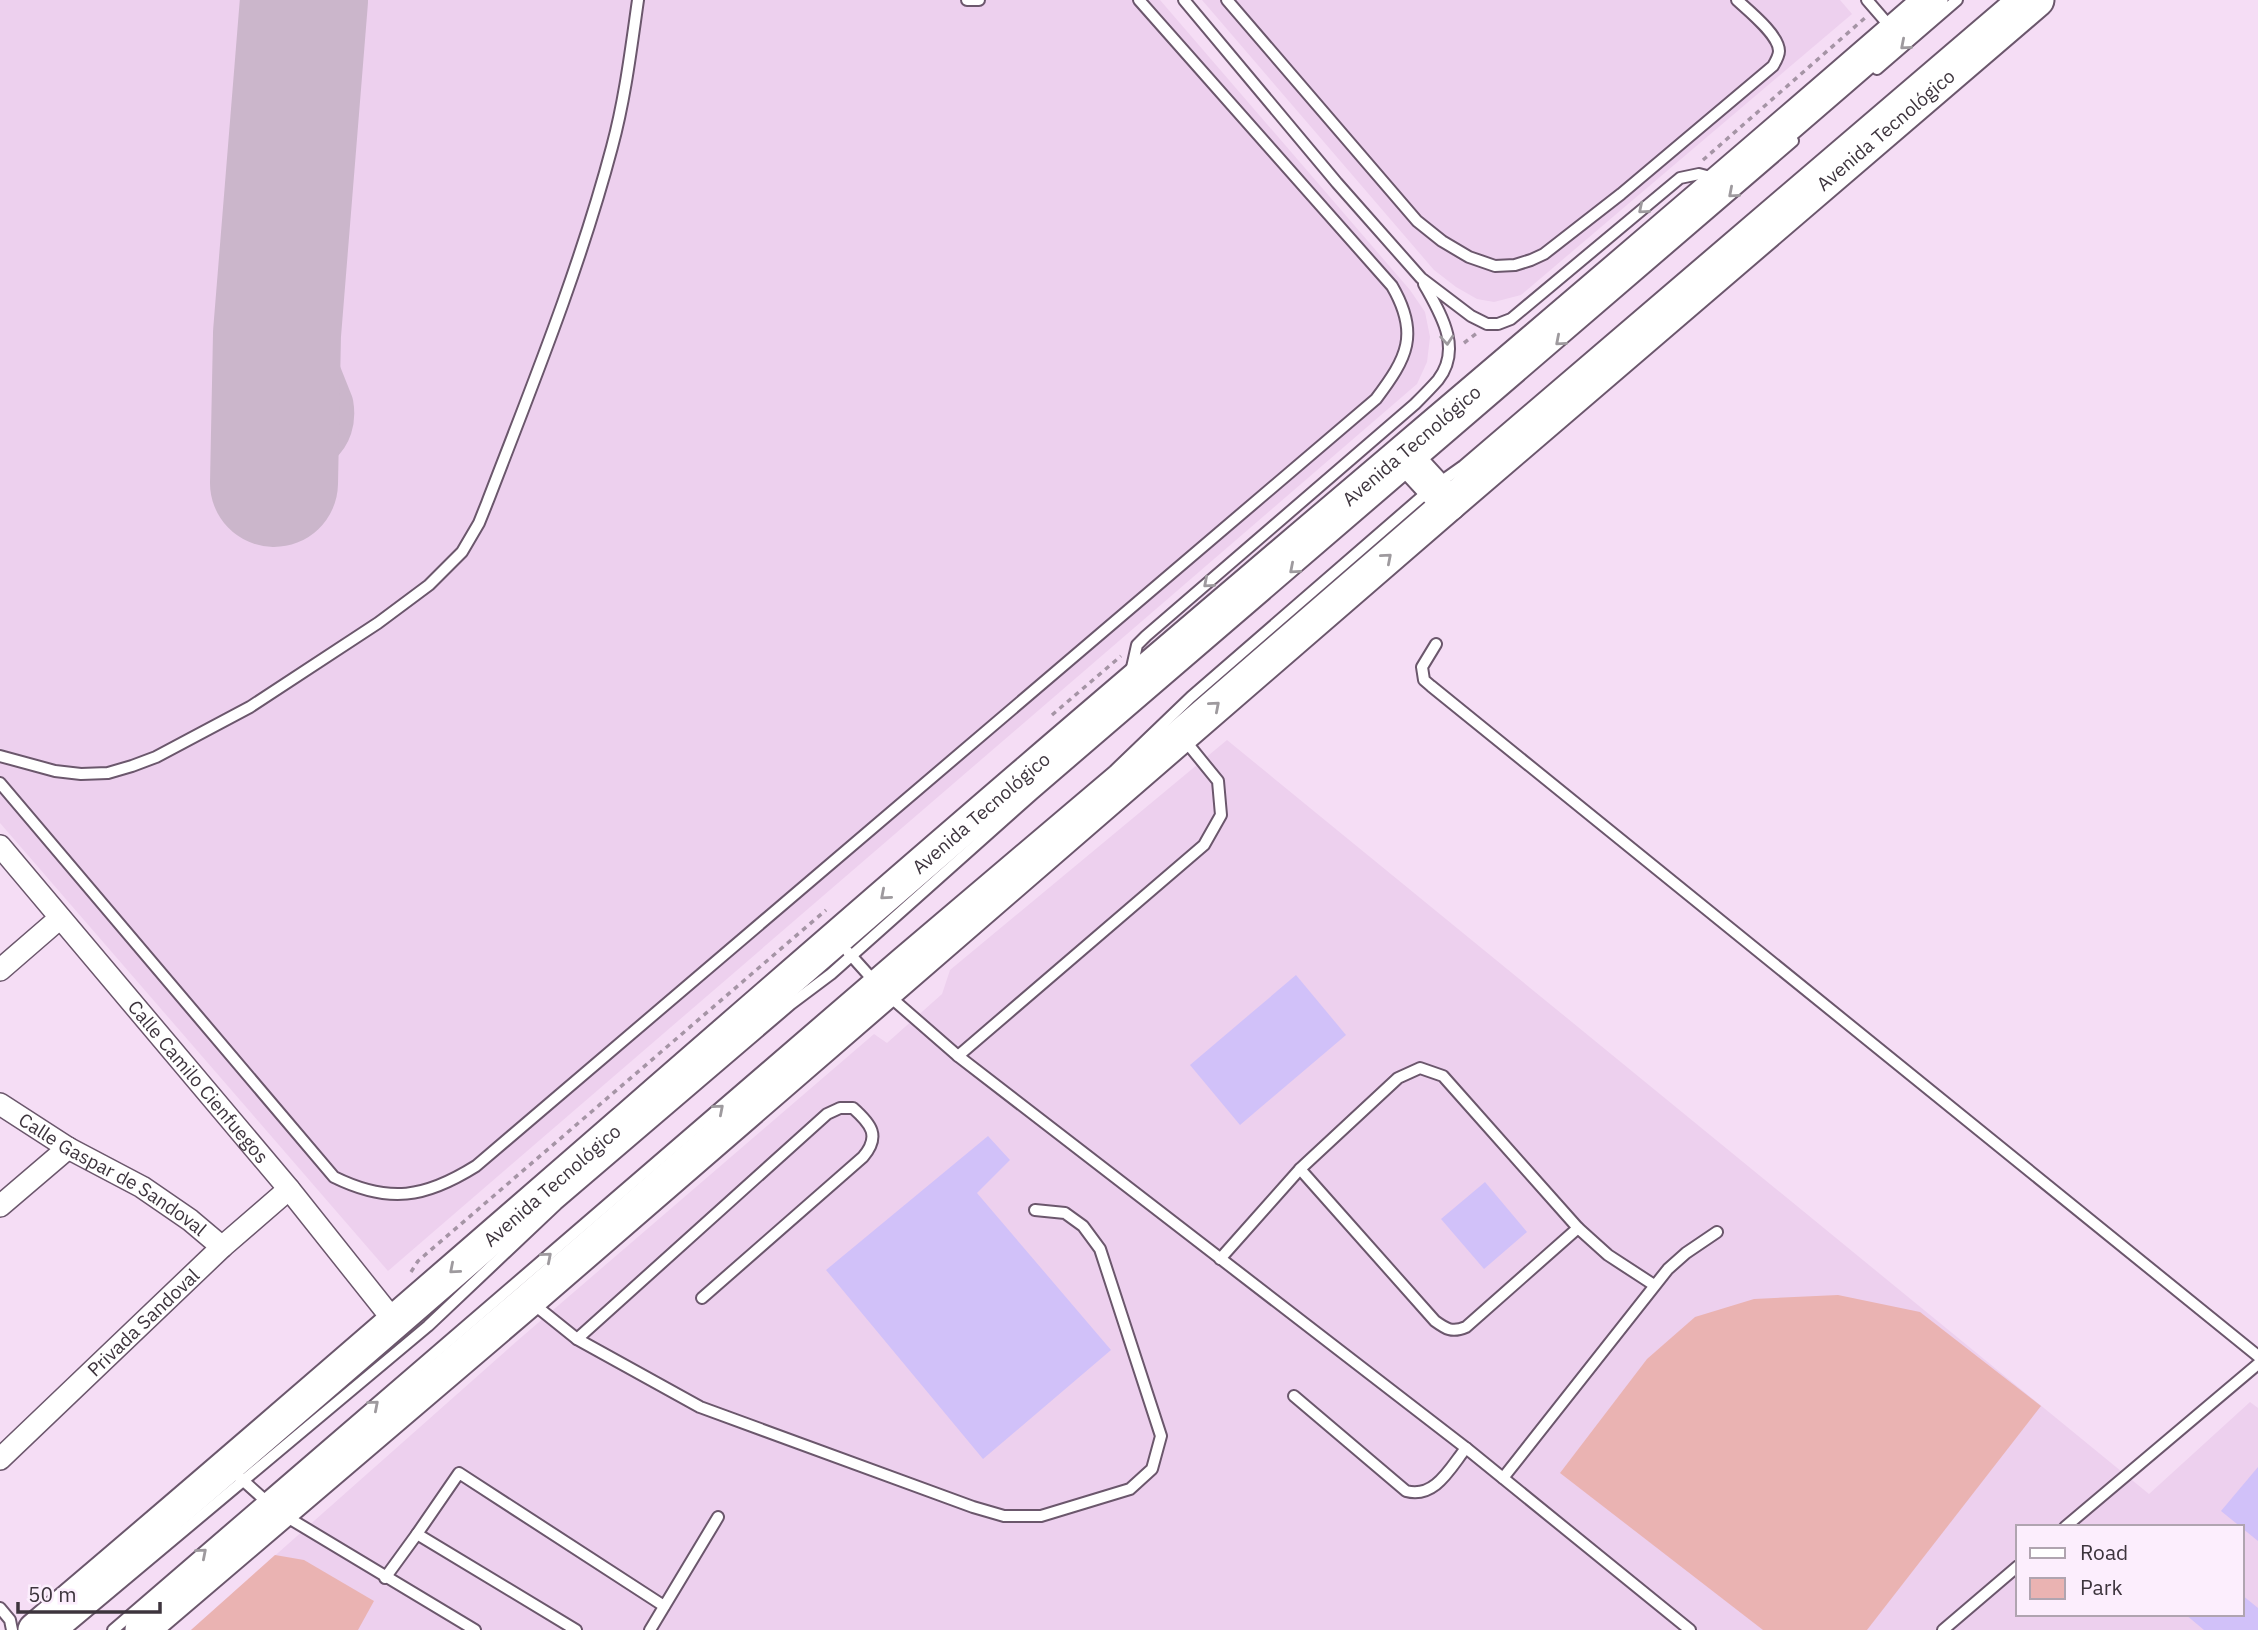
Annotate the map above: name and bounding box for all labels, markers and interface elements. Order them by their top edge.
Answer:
one-way arrow [1900,37,1913,49]
street label: Avenida Tecnológico [1811,64,1960,196]
one-way arrow [1728,185,1741,197]
one-way arrow [1639,201,1652,213]
one-way arrow [1555,333,1568,345]
one-way arrow [1440,335,1455,346]
street label: Avenida Tecnológico [1337,380,1486,511]
one-way arrow [1378,554,1391,566]
one-way arrow [1290,561,1303,573]
one-way arrow [1203,575,1216,587]
one-way arrow [1206,702,1219,714]
street label: Avenida Tecnológico [907,747,1055,879]
one-way arrow [880,887,893,899]
street label: Calle Camilo Cienfuegos [123,995,274,1168]
one-way arrow [712,1104,724,1117]
street label: Calle Gaspar de Sandoval [14,1107,212,1241]
street label: Avenida Tecnológico [478,1119,626,1251]
one-way arrow [538,1253,551,1265]
one-way arrow [449,1261,462,1273]
street label: Privada Sandoval [82,1263,204,1381]
one-way arrow [366,1401,379,1413]
legend [2016,1525,2244,1616]
text: Road [2080,1538,2128,1566]
one-way arrow [193,1549,206,1561]
scale bar [18,1570,159,1614]
text: Park [2080,1573,2123,1601]
text: 50 m [28,1580,77,1608]

